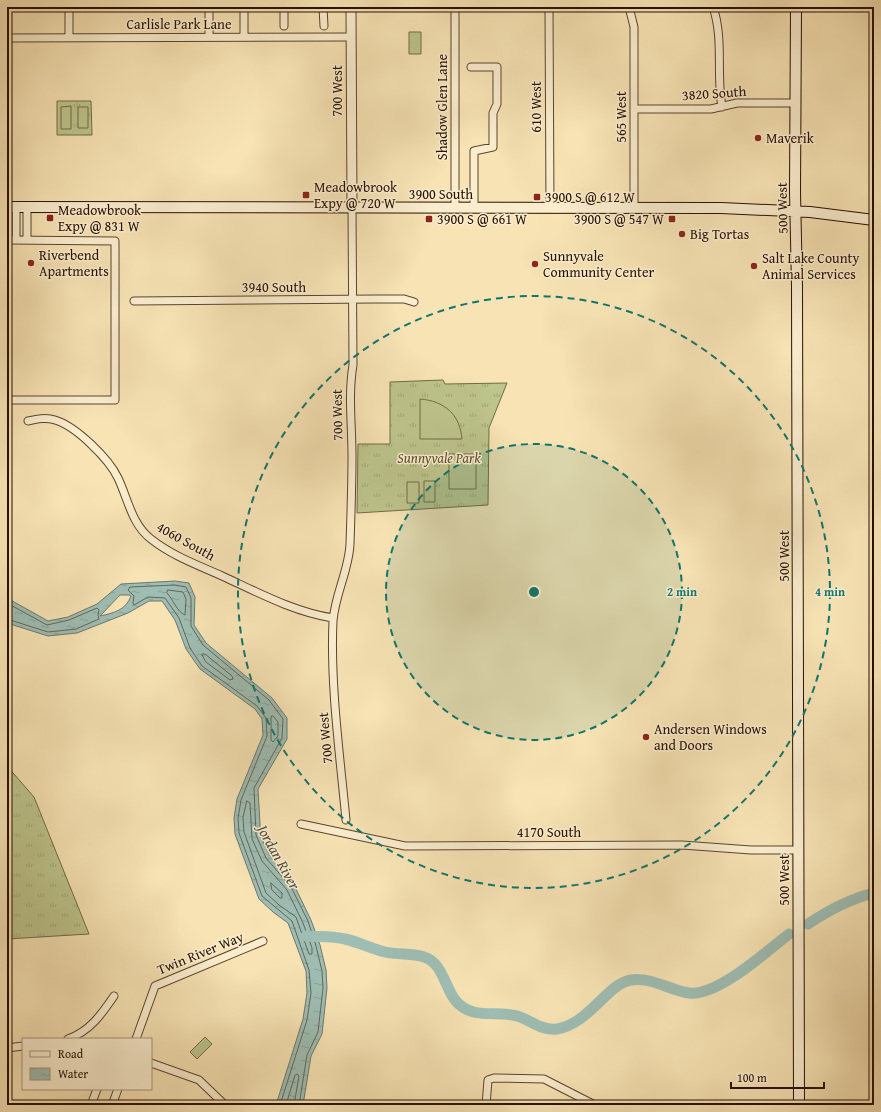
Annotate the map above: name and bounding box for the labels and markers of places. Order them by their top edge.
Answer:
place label: Maverik [766,128,815,148]
marker: Maverik [753,133,763,143]
place label: Meadowbrook Expy @ 720 W [314,177,398,213]
place label: 3900 S @ 612 W [545,187,635,207]
marker: Meadowbrook Expy @ 720 W [301,190,311,200]
marker: 3900 S @ 612 W [532,192,542,202]
place label: Meadowbrook Expy @ 831 W [58,200,142,236]
place label: 3900 S @ 661 W [437,209,527,229]
place label: 3900 S @ 547 W [574,209,664,229]
marker: Meadowbrook Expy @ 831 W [45,213,55,223]
marker: 3900 S @ 661 W [424,214,434,224]
marker: 3900 S @ 547 W [667,214,677,224]
place label: Big Tortas [690,224,749,244]
marker: Big Tortas [677,229,687,239]
place label: Riverbend Apartments [39,245,109,281]
place label: Sunnyvale Community Center [543,246,655,282]
place label: Salt Lake County Animal Services [762,248,859,284]
marker: Riverbend Apartments [26,258,36,268]
marker: Sunnyvale Community Center [530,259,540,269]
marker: Salt Lake County Animal Services [749,261,759,271]
centre of rings [527,585,541,599]
place label: Andersen Windows and Doors [654,719,767,755]
marker: Andersen Windows and Doors [641,732,651,742]

